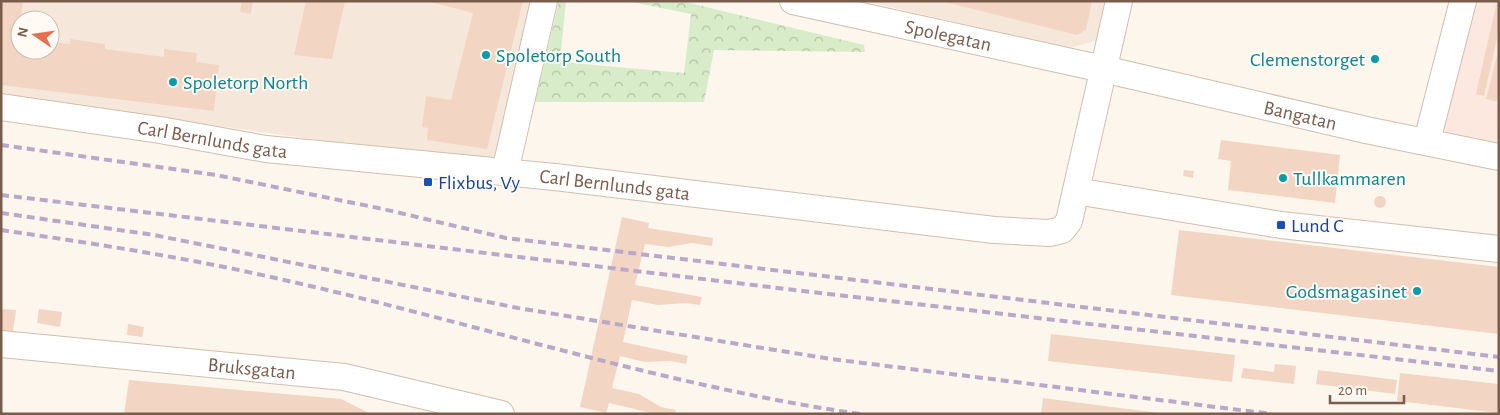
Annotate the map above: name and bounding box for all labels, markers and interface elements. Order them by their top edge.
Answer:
north arrow [10,10,60,60]
street label: Spolegatan [903,17,993,55]
text: N [15,26,31,39]
place label: Spoletorp South [496,46,621,66]
marker: Spoletorp South [480,49,492,61]
place label: Clemenstorget [1250,50,1366,70]
marker: Clemenstorget [1369,53,1381,65]
place label: Spoletorp North [183,73,308,93]
marker: Spoletorp North [167,76,179,88]
street label: Bangatan [1262,98,1339,134]
street label: Carl Bernlunds gata [136,118,288,162]
street label: Carl Bernlunds gata [539,167,691,204]
place label: Tullkammaren [1293,169,1406,189]
marker: Tullkammaren [1277,172,1289,184]
place label: Flixbus, Vy [438,173,520,193]
marker: Flixbus, Vy [422,176,434,188]
place label: Lund C [1291,216,1344,236]
marker: Lund C [1275,219,1287,231]
place label: Godsmagasinet [1286,282,1408,302]
marker: Godsmagasinet [1411,285,1423,297]
street label: Bruksgatan [207,355,297,383]
scale bar [1330,372,1404,404]
text: 20 m [1338,383,1367,398]

